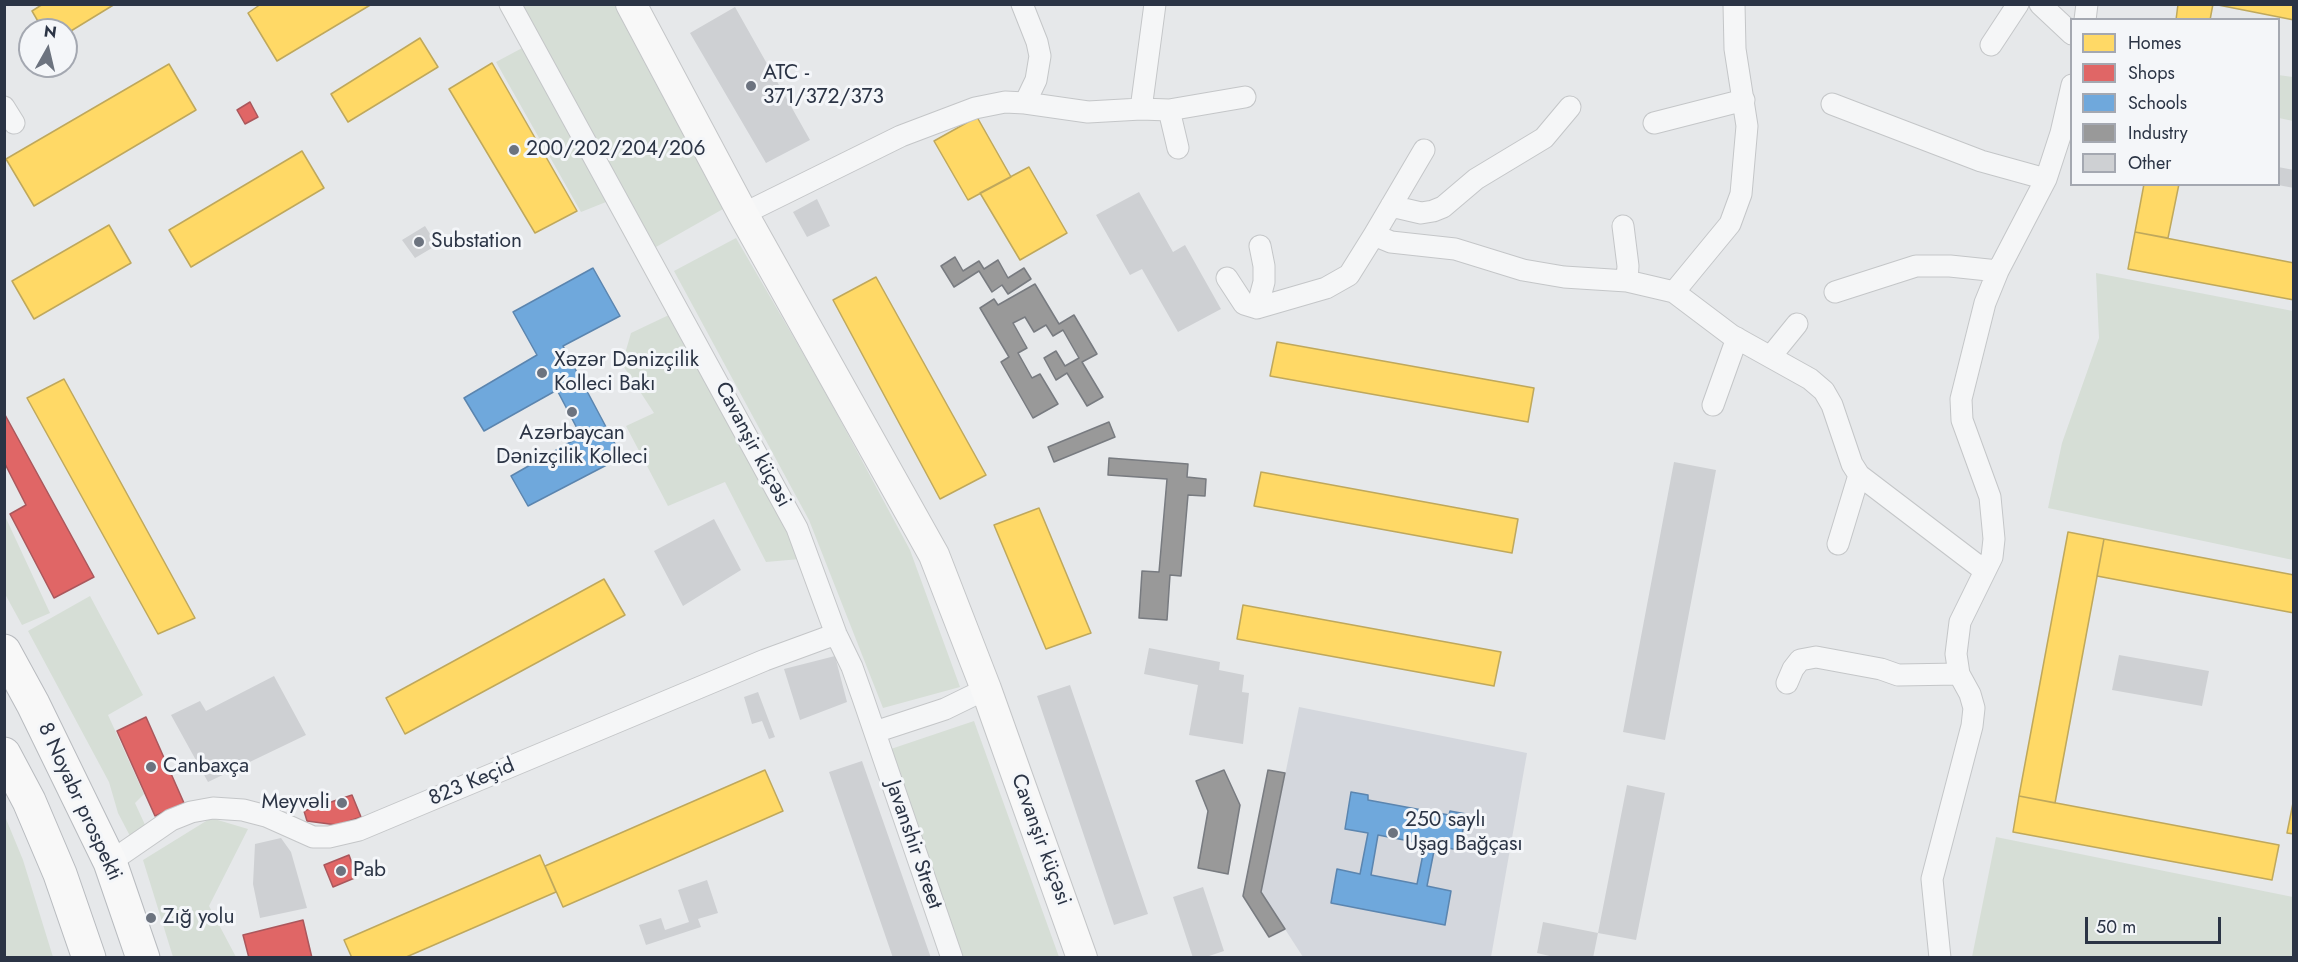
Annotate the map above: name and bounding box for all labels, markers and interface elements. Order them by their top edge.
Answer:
north arrow [18,18,78,78]
legend [2070,18,2280,186]
text: N [42,19,58,44]
text: Homes [2128,30,2181,56]
text: Shops [2128,60,2175,86]
place label: ATC - 371/372/373 [763,61,884,111]
marker: ATC - 371/372/373 [744,79,758,93]
text: Schools [2128,90,2187,116]
text: Industry [2128,120,2188,146]
place label: 200/202/204/206 [526,137,706,163]
marker: 200/202/204/206 [507,143,521,157]
text: Other [2128,150,2171,176]
place label: Substation [431,229,522,255]
marker: Substation [412,235,426,249]
place label: Xəzər Dənizçilik Kolleci Bakı [554,348,699,398]
marker: Xəzər Dənizçilik Kolleci Bakı [535,366,549,380]
street label: Cavanşir küçəsi [708,378,796,512]
marker: Azərbaycan Dənizçilik Kolleci [565,405,579,419]
place label: Azərbaycan Dənizçilik Kolleci [496,421,648,471]
street label: 8 Noyabr prospekti [31,719,127,885]
place label: Canbaxça [163,754,249,780]
street label: 823 Keçid [425,754,519,812]
marker: Canbaxça [144,760,158,774]
street label: Cavanşir küçəsi [1005,771,1075,909]
street label: Javanshir Street [879,778,947,912]
place label: Meyvəli [261,790,330,816]
marker: Meyvəli [335,796,349,810]
place label: 250 saylı Uşag Bağçası [1405,808,1523,858]
marker: 250 saylı Uşag Bağçası [1386,826,1400,840]
place label: Pab [353,858,386,884]
marker: Pab [334,864,348,878]
place label: Zığ yolu [163,905,234,931]
scale bar [2088,905,2224,943]
marker: Zığ yolu [144,911,158,925]
text: 50 m [2096,914,2136,940]

